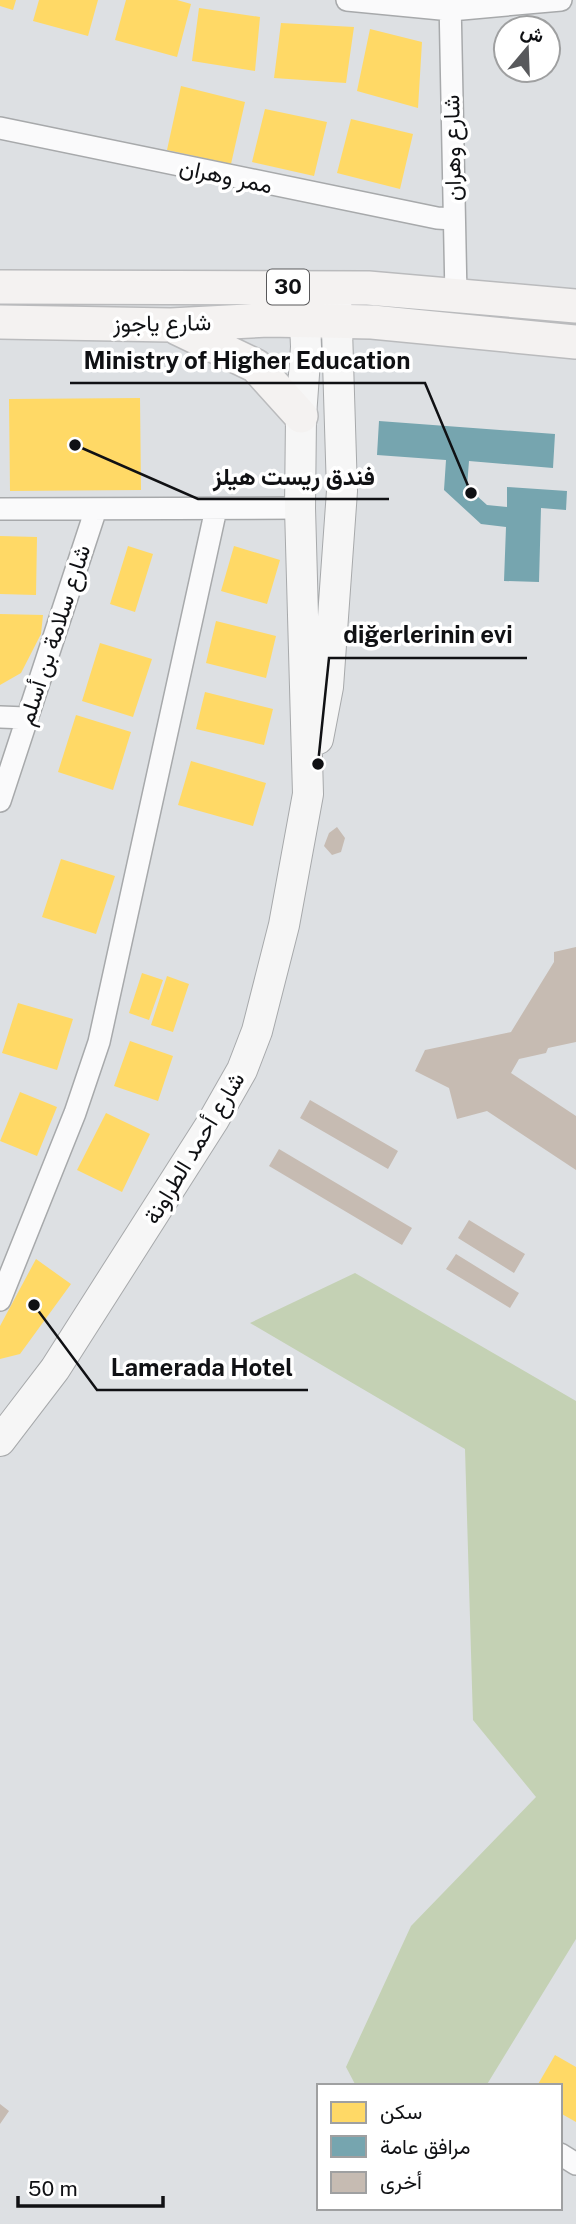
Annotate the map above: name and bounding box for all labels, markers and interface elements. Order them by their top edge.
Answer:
north arrow [492,14,562,84]
text: ش [518,19,547,48]
street label: شارع وهران [437,95,469,201]
street label: ممر وهران [177,152,275,200]
road number: 30 [267,270,309,304]
street label: شارع ياجوز [111,308,212,340]
callout: Ministry of Higher Education [70,338,425,383]
text: Ministry of Higher Education [84,346,410,374]
callout: فندق ريست هيلز [198,454,389,499]
text: فندق ريست هيلز [212,462,375,492]
street label: شارع سلامة بن أسلم [12,541,98,729]
callout: diğerlerinin evi [329,613,527,658]
text: diğerlerinin evi [343,620,513,648]
street label: شارع أحمد الطراونة [138,1067,252,1230]
callout: Lamerada Hotel [97,1345,308,1390]
text: Lamerada Hotel [111,1353,293,1381]
legend [317,2084,562,2210]
text: سكن [380,2099,422,2124]
text: مرافق عامة [380,2134,470,2160]
scale bar [18,2164,163,2208]
text: أخرى [380,2169,422,2195]
text: 50 m [28,2176,78,2201]

